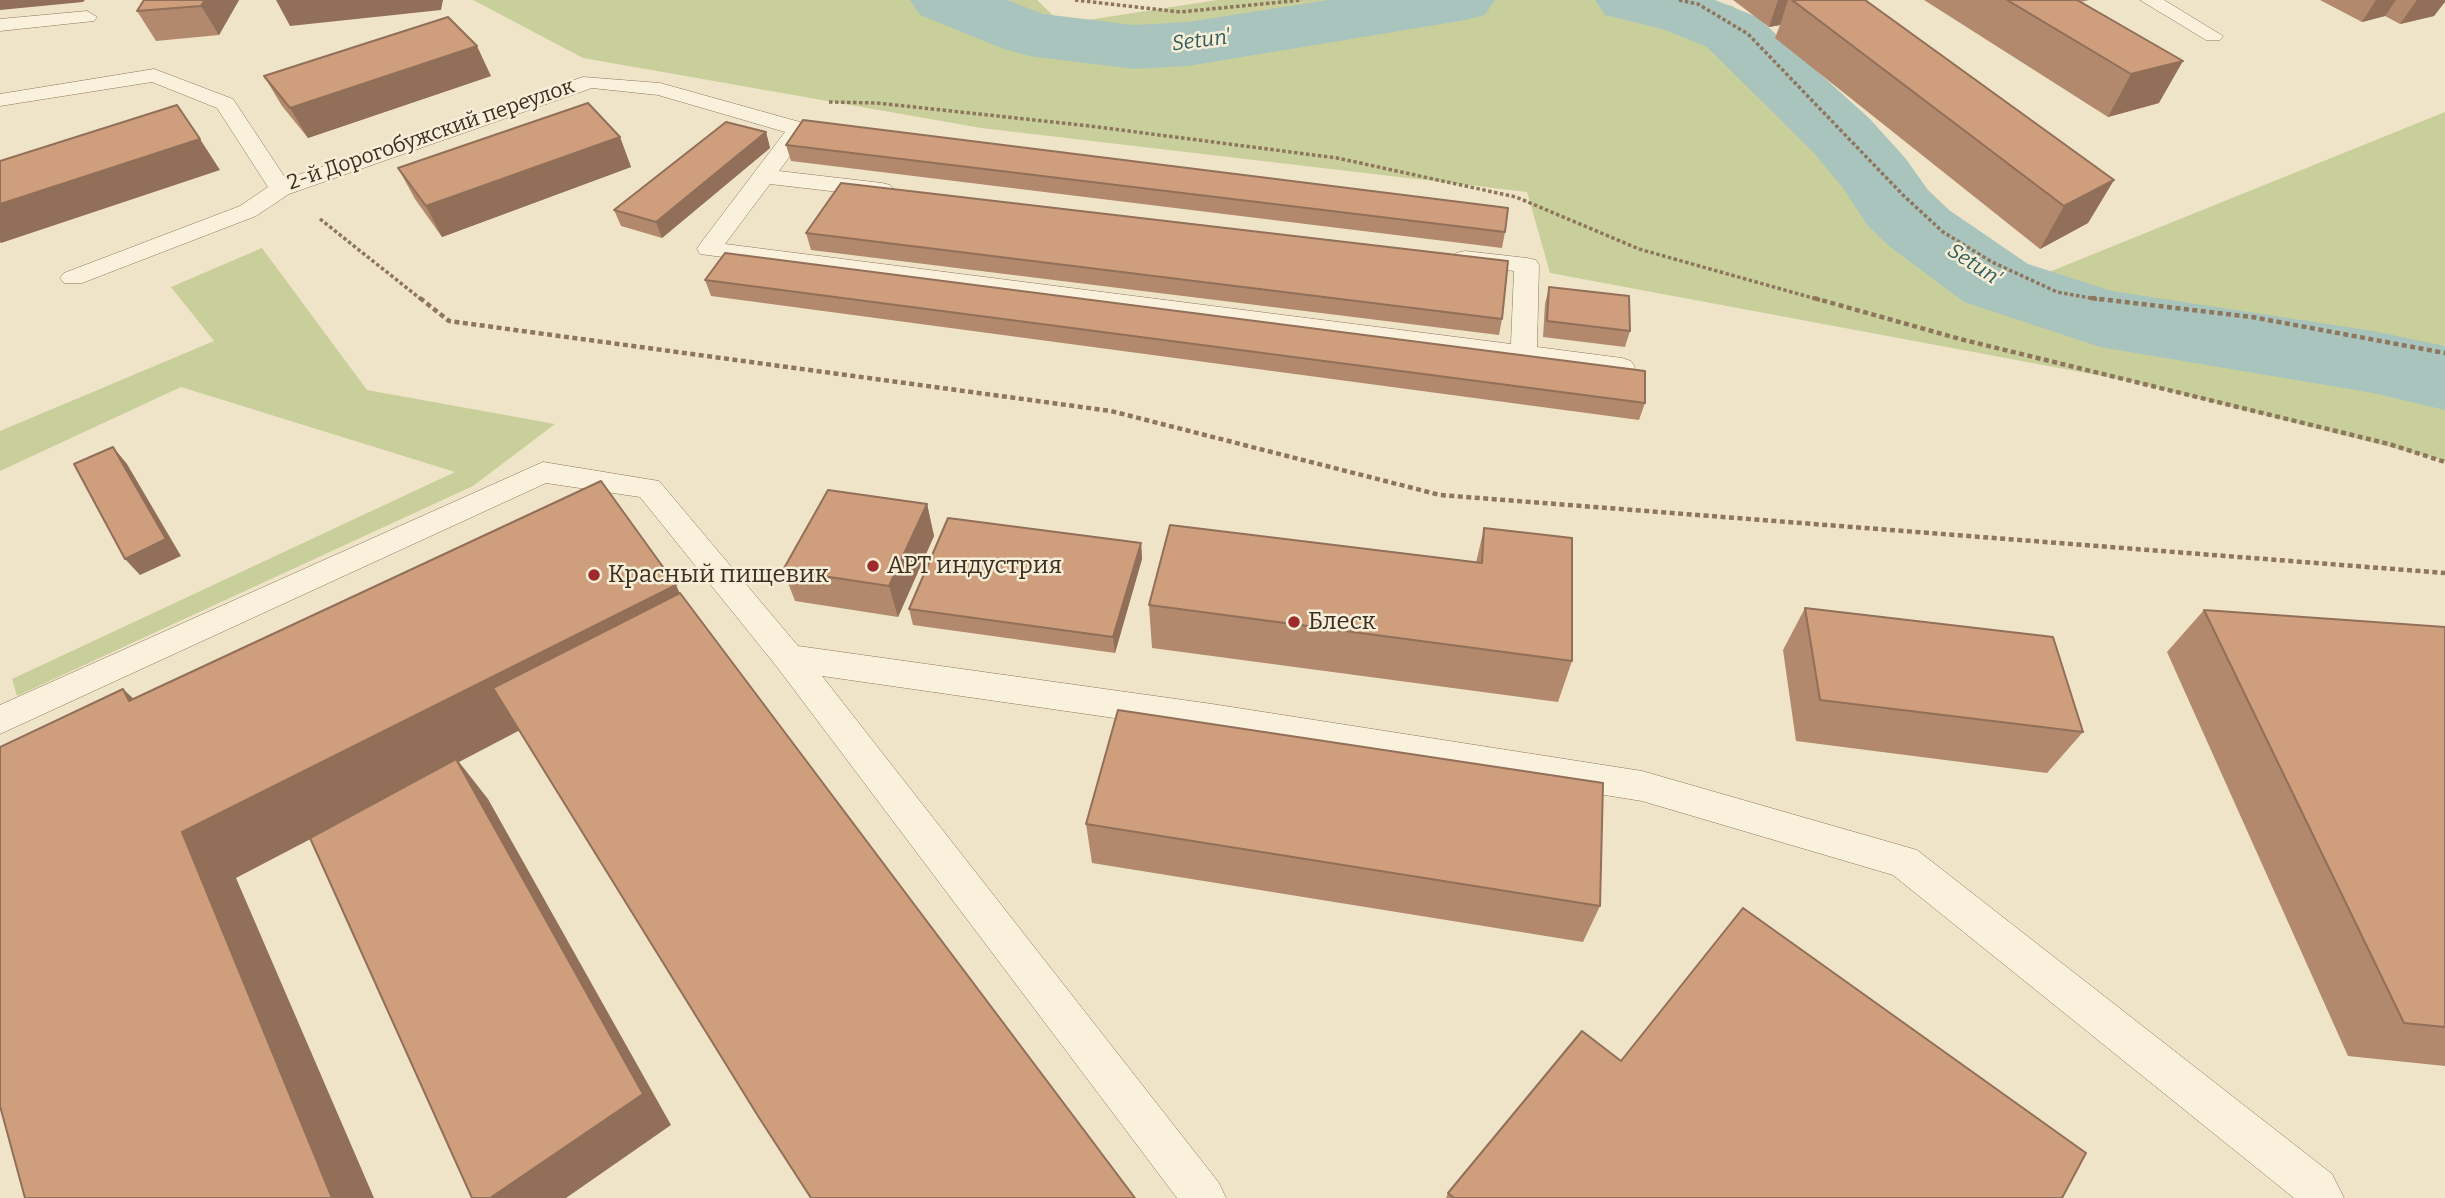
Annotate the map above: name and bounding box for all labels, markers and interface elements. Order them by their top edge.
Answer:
water label: Setun' [1170,25,1232,57]
street label: 2-й Дорогобужский переулок [284,74,578,196]
water label: Setun' [1943,238,2005,292]
place label: АРТ индустрия [887,552,1062,580]
marker: АРТ индустрия [865,558,881,574]
place label: Красный пищевик [608,561,829,589]
marker: Красный пищевик [586,567,602,583]
place label: Блеск [1308,608,1376,636]
marker: Блеск [1286,614,1302,630]

